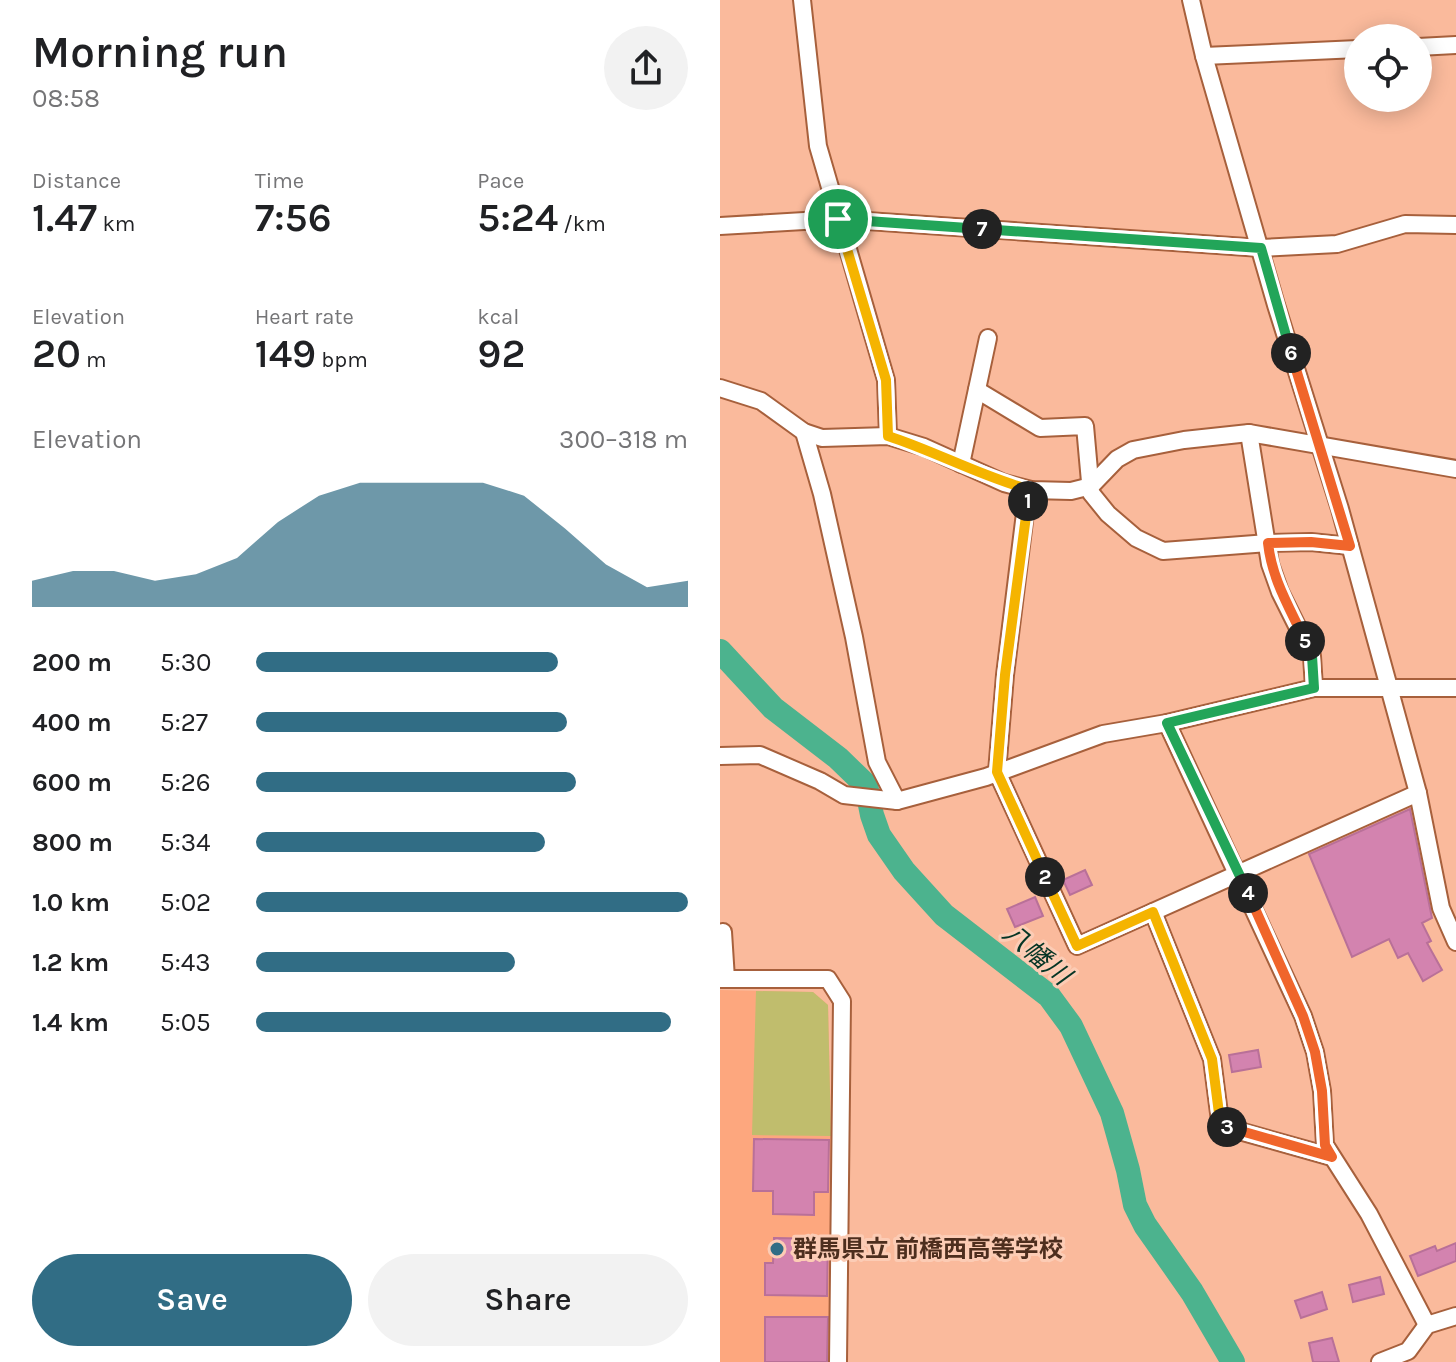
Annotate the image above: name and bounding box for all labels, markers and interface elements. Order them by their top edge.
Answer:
map controls [1344,24,1432,112]
button: locate [1344,24,1432,112]
button: share [604,26,688,110]
text: Morning run [32,27,288,78]
text: 08:58 [32,83,100,114]
text: Distance [32,168,121,194]
text: Time [255,168,304,194]
text: Pace [477,168,524,194]
pin [804,185,872,253]
text: 1.47 [32,194,97,241]
text: 7:56 [255,194,332,241]
text: 5:24 [477,194,558,241]
icon: arrive [816,197,860,241]
pin: 7 [962,209,1002,249]
text: km [97,211,135,237]
text: /km [558,211,606,237]
text: 7 [977,216,987,242]
text: Elevation [32,304,125,330]
text: Heart rate [255,304,354,330]
text: kcal [477,304,519,330]
text: 20 [32,330,81,377]
text: 149 [255,330,316,377]
text: 92 [477,330,525,377]
pin: 6 [1271,333,1311,373]
text: 6 [1284,340,1298,366]
text: m [81,347,107,373]
text: bpm [316,347,368,373]
text: Elevation [32,424,142,455]
text: 300–318 m [559,424,688,455]
pin: 1 [1008,481,1048,521]
text: 1 [1024,488,1032,514]
pin: 5 [1285,621,1325,661]
text: 5 [1299,628,1311,654]
text: 200 m [32,647,112,678]
text: 5:30 [160,647,211,678]
text: 400 m [32,707,112,738]
text: 5:27 [160,707,208,738]
text: 600 m [32,767,112,798]
text: 5:26 [160,767,211,798]
text: 800 m [32,827,113,858]
text: 5:34 [160,827,211,858]
pin: 2 [1025,857,1065,897]
text: 2 [1038,864,1052,890]
pin: 4 [1228,873,1268,913]
text: 4 [1241,880,1255,906]
text: 1.0 km [32,887,110,918]
text: 5:02 [160,887,211,918]
water label: 八幡川 [997,917,1079,993]
text: 1.2 km [32,947,109,978]
text: 5:43 [160,947,211,978]
text: 1.4 km [32,1007,109,1038]
text: 5:05 [160,1007,211,1038]
pin: 3 [1207,1107,1247,1147]
text: 3 [1220,1114,1234,1140]
place label: 群馬県立 前橋西高等学校 [793,1235,1063,1263]
marker: 群馬県立 前橋西高等学校 [768,1240,786,1258]
button: Save [32,1254,352,1346]
button: Share [368,1254,688,1346]

